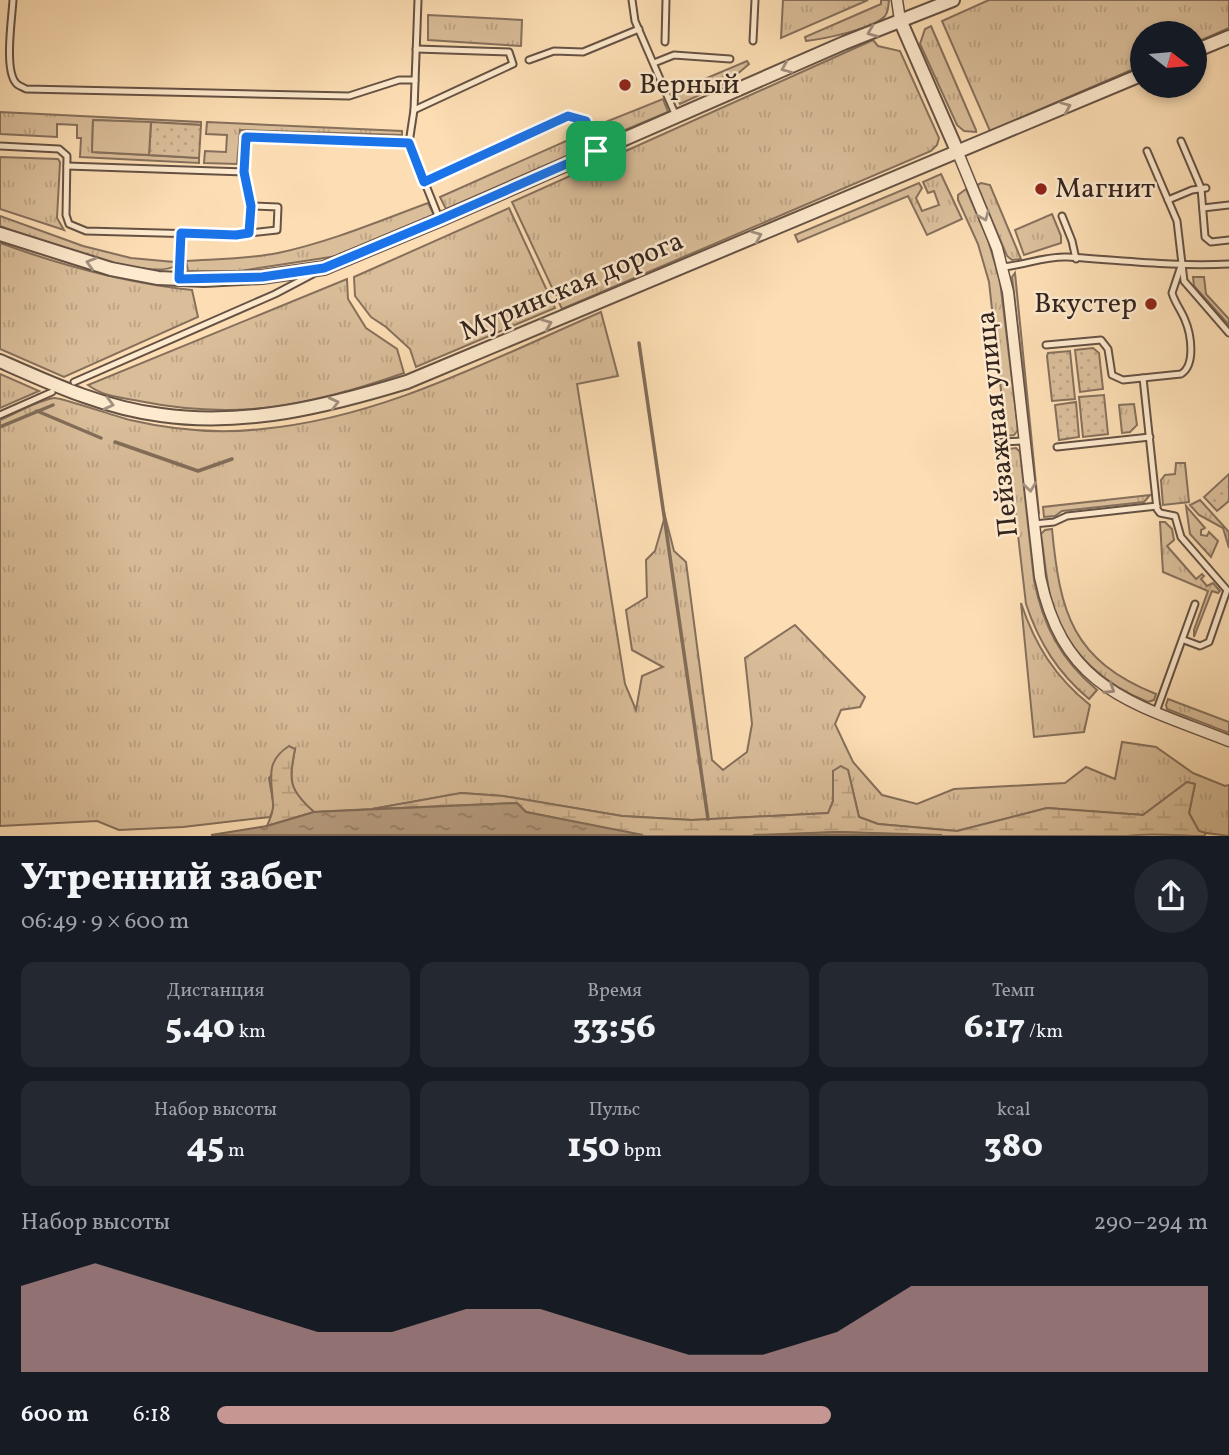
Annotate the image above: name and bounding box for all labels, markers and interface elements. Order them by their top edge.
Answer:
north arrow [1130,21,1208,98]
map controls [1130,21,1207,98]
one-way arrow [867,24,879,38]
one-way arrow [781,60,793,74]
place label: Верный [639,66,740,105]
marker: Верный [617,77,633,93]
one-way arrow [1060,101,1072,115]
pin [566,121,626,181]
icon: arrive [577,132,615,170]
place label: Магнит [1055,170,1155,209]
marker: Магнит [1033,181,1049,197]
one-way arrow [975,209,989,221]
street label: Муринская дорога [454,222,690,352]
one-way arrow [750,231,762,245]
one-way arrow [86,257,98,271]
place label: Вкустер [1034,285,1137,324]
marker: Вкустер [1143,296,1159,312]
street label: Пейзажная улица [967,309,1029,539]
one-way arrow [540,318,552,332]
one-way arrow [103,396,115,410]
one-way arrow [328,397,340,411]
one-way arrow [1022,481,1037,493]
one-way arrow [1102,681,1115,694]
text: Утренний забег [21,853,322,906]
button: share [1134,859,1208,933]
text: 06:49 · 9 × 600 m [21,906,189,938]
text: Дистанция [167,978,264,1004]
text: Время [587,978,642,1004]
text: Темп [992,978,1035,1004]
text: 5.40 [165,1004,235,1052]
text: 33:56 [573,1004,656,1052]
text: 6:17 [964,1004,1025,1052]
text: km [235,1019,266,1045]
text: /km [1025,1019,1063,1045]
text: Набор высоты [154,1097,277,1123]
text: Пульс [589,1097,640,1123]
text: kcal [997,1097,1030,1123]
text: 45 [186,1123,224,1171]
text: 150 [567,1123,620,1171]
text: 380 [984,1123,1043,1171]
text: m [224,1138,245,1164]
text: bpm [620,1138,662,1164]
text: Набор высоты [21,1207,170,1239]
text: 290–294 m [1094,1207,1208,1239]
text: 600 m [21,1399,89,1431]
text: 6:18 [133,1399,171,1431]

